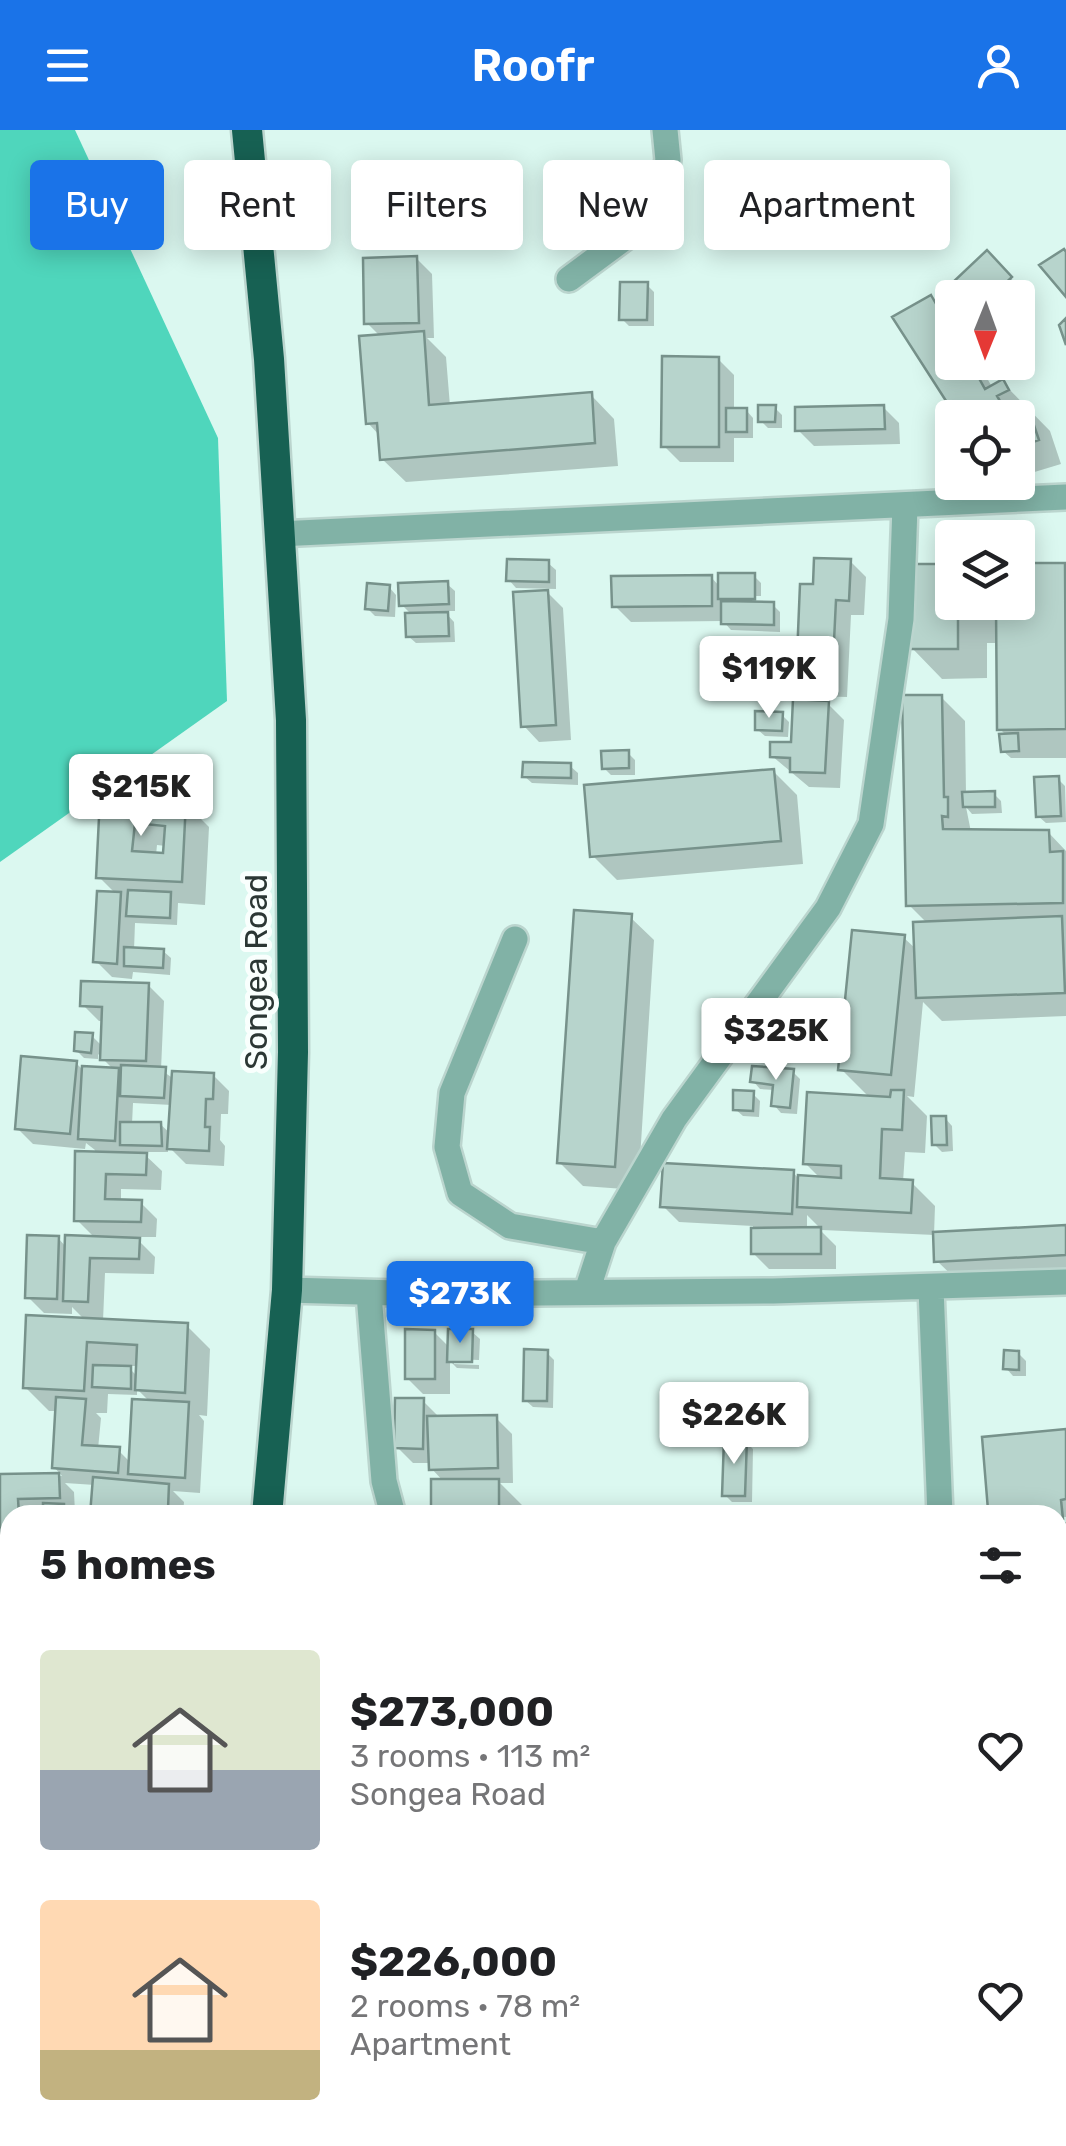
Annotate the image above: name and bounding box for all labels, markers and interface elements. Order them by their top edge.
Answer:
icon: menu [40,38,95,93]
icon: person [971,38,1026,93]
text: Roofr [471,39,595,92]
chip: Buy [30,160,164,250]
chip: Rent [184,160,331,250]
chip: Filters [351,160,523,250]
chip: New [543,160,684,250]
chip: Apartment [704,160,950,250]
north arrow [935,280,1035,380]
map controls [935,280,1035,620]
button: locate [935,400,1035,500]
button: layers [935,520,1035,620]
pin: $119K [699,636,839,721]
text: $119K [722,649,816,687]
pin: $215K [71,754,211,839]
text: $215K [91,767,191,805]
street label: Songea Road [237,874,275,1070]
pin: $325K [706,998,846,1083]
text: $325K [723,1011,829,1049]
pin: $273K [390,1261,530,1346]
text: $273K [409,1274,511,1312]
pin: $226K [664,1382,804,1467]
text: $226K [681,1395,787,1433]
icon: filters [973,1538,1028,1593]
text: 5 homes [40,1540,216,1590]
text: $273,000 [350,1687,554,1737]
icon: home [120,1690,240,1810]
icon: heart [973,1723,1028,1778]
text: 3 rooms · 113 m² [350,1737,591,1775]
text: Songea Road [350,1775,546,1813]
text: $226,000 [350,1937,557,1987]
icon: home [120,1940,240,2060]
icon: heart [973,1973,1028,2028]
text: 2 rooms · 78 m² [350,1987,580,2025]
text: Apartment [350,2025,511,2063]

